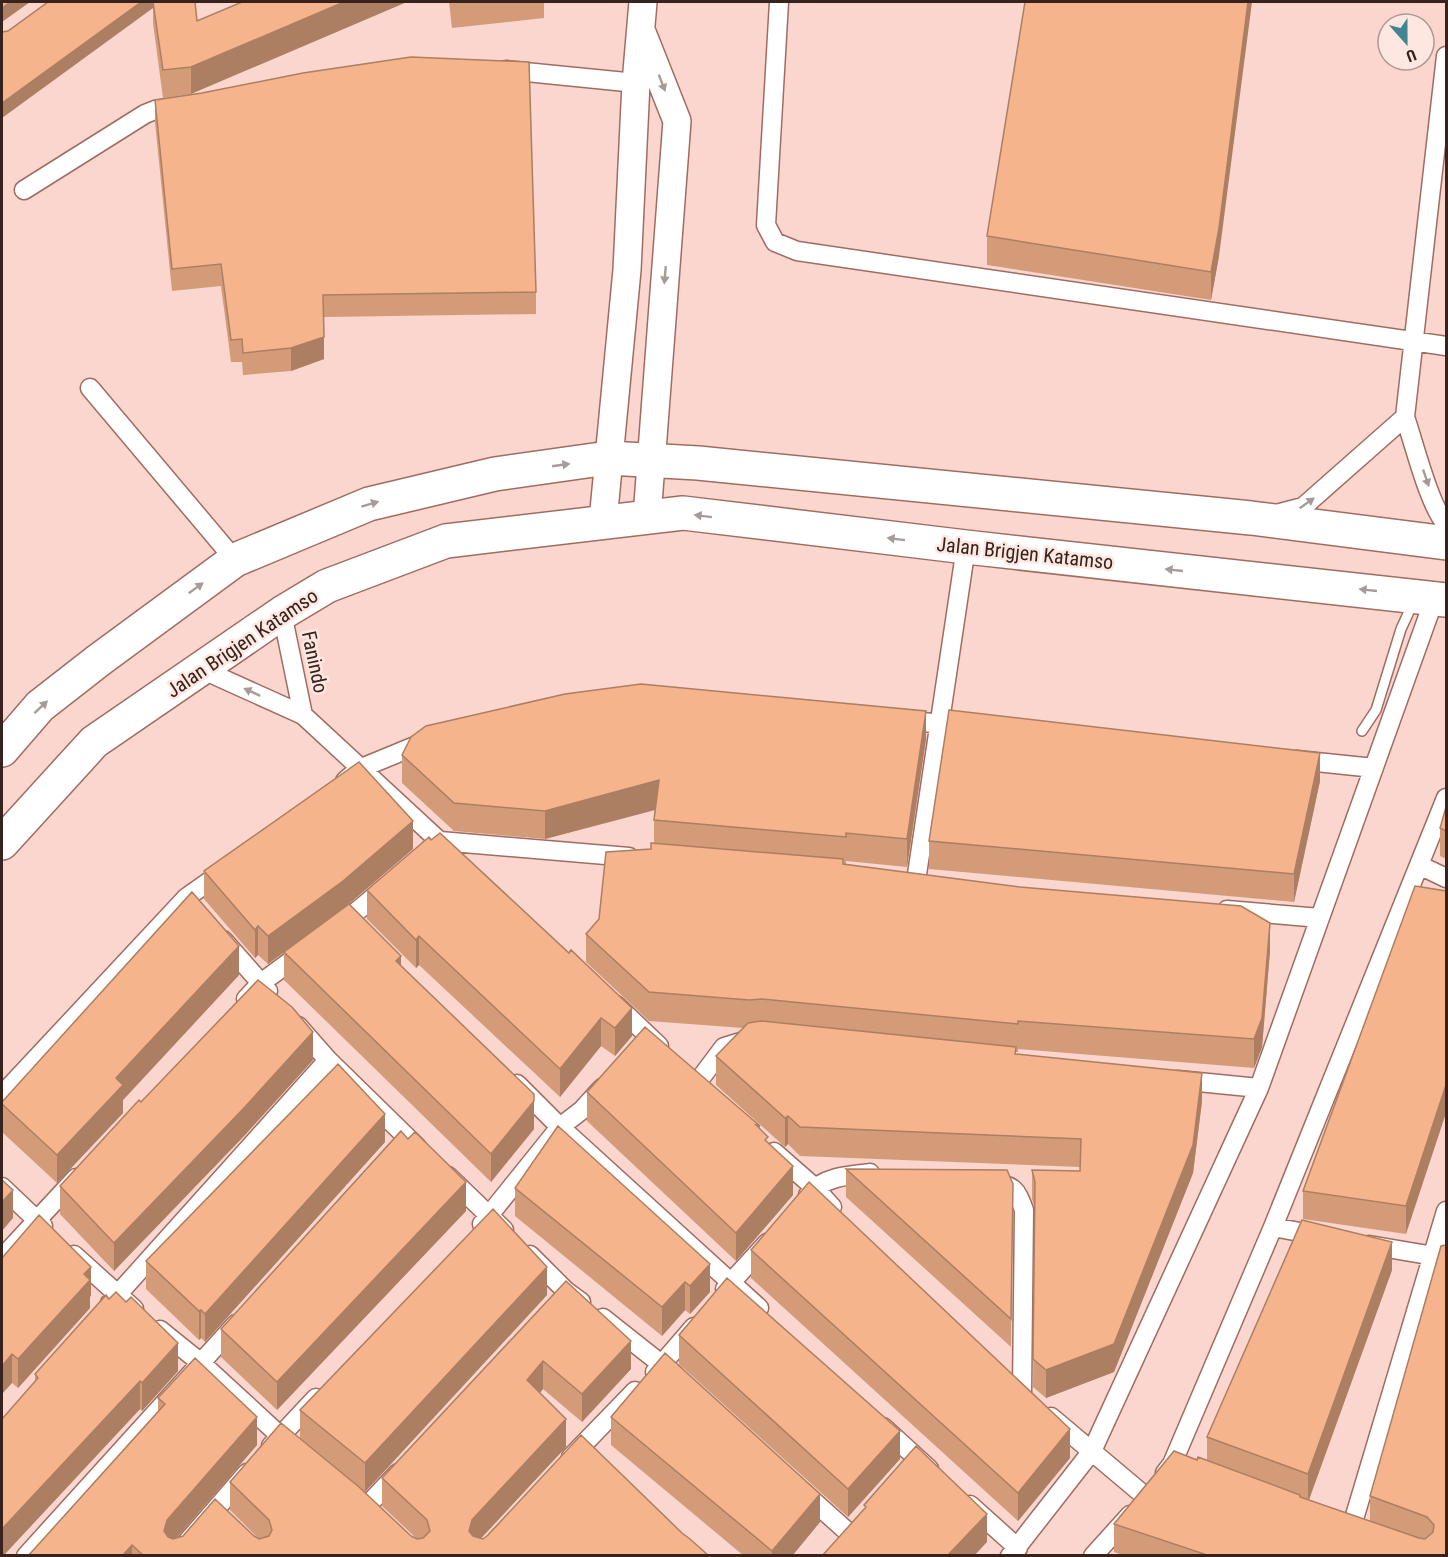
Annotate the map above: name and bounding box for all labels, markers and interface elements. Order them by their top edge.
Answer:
north arrow [1376,12,1436,72]
text: U [1404,45,1419,66]
one-way arrow [658,74,667,92]
one-way arrow [660,265,669,284]
one-way arrow [552,460,571,469]
one-way arrow [1421,469,1431,487]
one-way arrow [1299,498,1315,509]
one-way arrow [361,499,379,508]
one-way arrow [693,511,712,521]
street label: Jalan Brigjen Katamso [935,532,1115,574]
one-way arrow [887,534,906,544]
one-way arrow [1164,565,1183,574]
one-way arrow [187,582,203,594]
street label: Jalan Brigjen Katamso [162,583,322,703]
one-way arrow [1358,585,1377,595]
street label: Fanindo [297,629,333,695]
one-way arrow [243,687,261,697]
one-way arrow [33,701,48,714]

